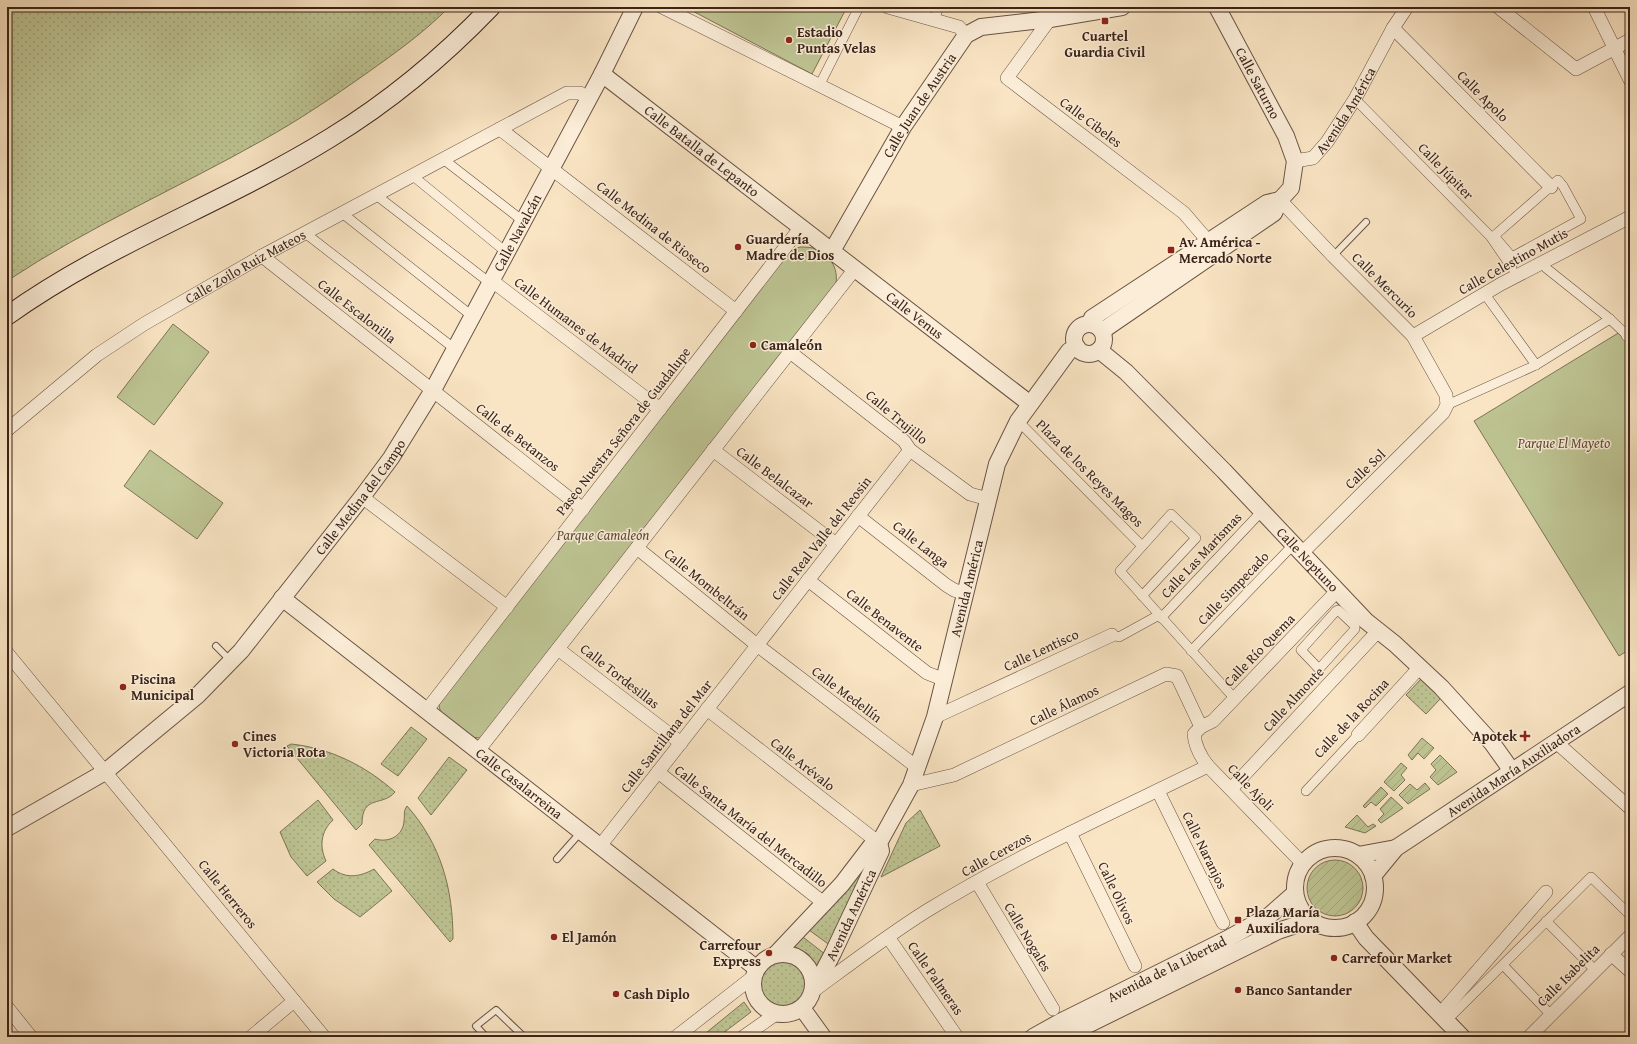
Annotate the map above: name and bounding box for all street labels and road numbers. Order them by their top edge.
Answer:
street label: Calle Saturno [1231,44,1285,122]
street label: Calle Juan de Austria [878,49,961,161]
street label: Avenida América [1311,63,1380,158]
street label: Calle Apolo [1453,66,1513,126]
street label: Calle Cibeles [1056,92,1126,152]
street label: Calle Batalla de Lepanto [640,100,763,202]
street label: Calle Júpiter [1414,138,1479,204]
street label: Calle Medina de Rioseco [592,176,716,278]
street label: Calle Navalcán [488,190,546,275]
street label: Calle Celestino Mutis [1455,223,1571,299]
street label: Calle Zoilo Ruiz Mateos [181,224,309,308]
street label: Calle Mercurio [1348,248,1422,322]
street label: Calle Humanes de Madrid [510,272,642,378]
street label: Calle Escalonilla [314,274,401,348]
street label: Calle Venus [882,286,948,344]
street label: Paseo Nuestra Señora de Guadalupe [551,342,695,519]
street label: Calle Trujillo [862,385,932,449]
street label: Calle de Betanzos [472,398,564,476]
street label: Plaza de los Reyes Magos [1032,415,1148,531]
street label: Calle Medina del Campo [310,435,410,559]
street label: Calle Belalcazar [732,441,818,513]
street label: Calle Sol [1340,445,1390,493]
street label: Calle Real Valle del Reosin [766,472,876,604]
street label: Calle Las Marismas [1156,508,1246,602]
street label: Calle Langa [889,516,954,573]
street label: Calle Neptuno [1272,523,1343,596]
street label: Avenida América [945,537,988,639]
street label: Calle Mombeltrán [660,543,754,625]
street label: Calle Simpecado [1193,547,1273,629]
street label: Calle Benavente [842,583,928,657]
street label: Calle Río Quema [1219,609,1299,691]
street label: Calle Lentisco [1000,624,1082,676]
street label: Calle Tordesillas [576,639,664,713]
street label: Calle Medellín [808,661,886,727]
street label: Calle Almonte [1258,662,1329,736]
street label: Calle de la Rocina [1309,673,1393,762]
street label: Calle Santillana del Mar [615,675,717,797]
street label: Calle Álamos [1026,680,1102,730]
street label: Avenida María Auxiliadora [1443,719,1584,822]
street label: Calle Arévalo [767,732,839,796]
street label: Calle Casalarreina [472,743,567,824]
street label: Calle Ajoli [1223,759,1279,815]
street label: Calle Santa María del Mercadillo [670,760,832,892]
street label: Calle Naranjos [1178,808,1232,892]
street label: Calle Cerezos [958,827,1034,881]
street label: Calle Herreros [194,855,262,933]
street label: Calle Olivos [1093,858,1141,928]
street label: Avenida América [821,866,881,964]
street label: Calle Nogales [999,899,1057,975]
street label: Avenida de la Libertad [1104,931,1230,1007]
street label: Calle Palmeras [903,937,969,1019]
street label: Calle Isabelita [1532,939,1604,1011]

